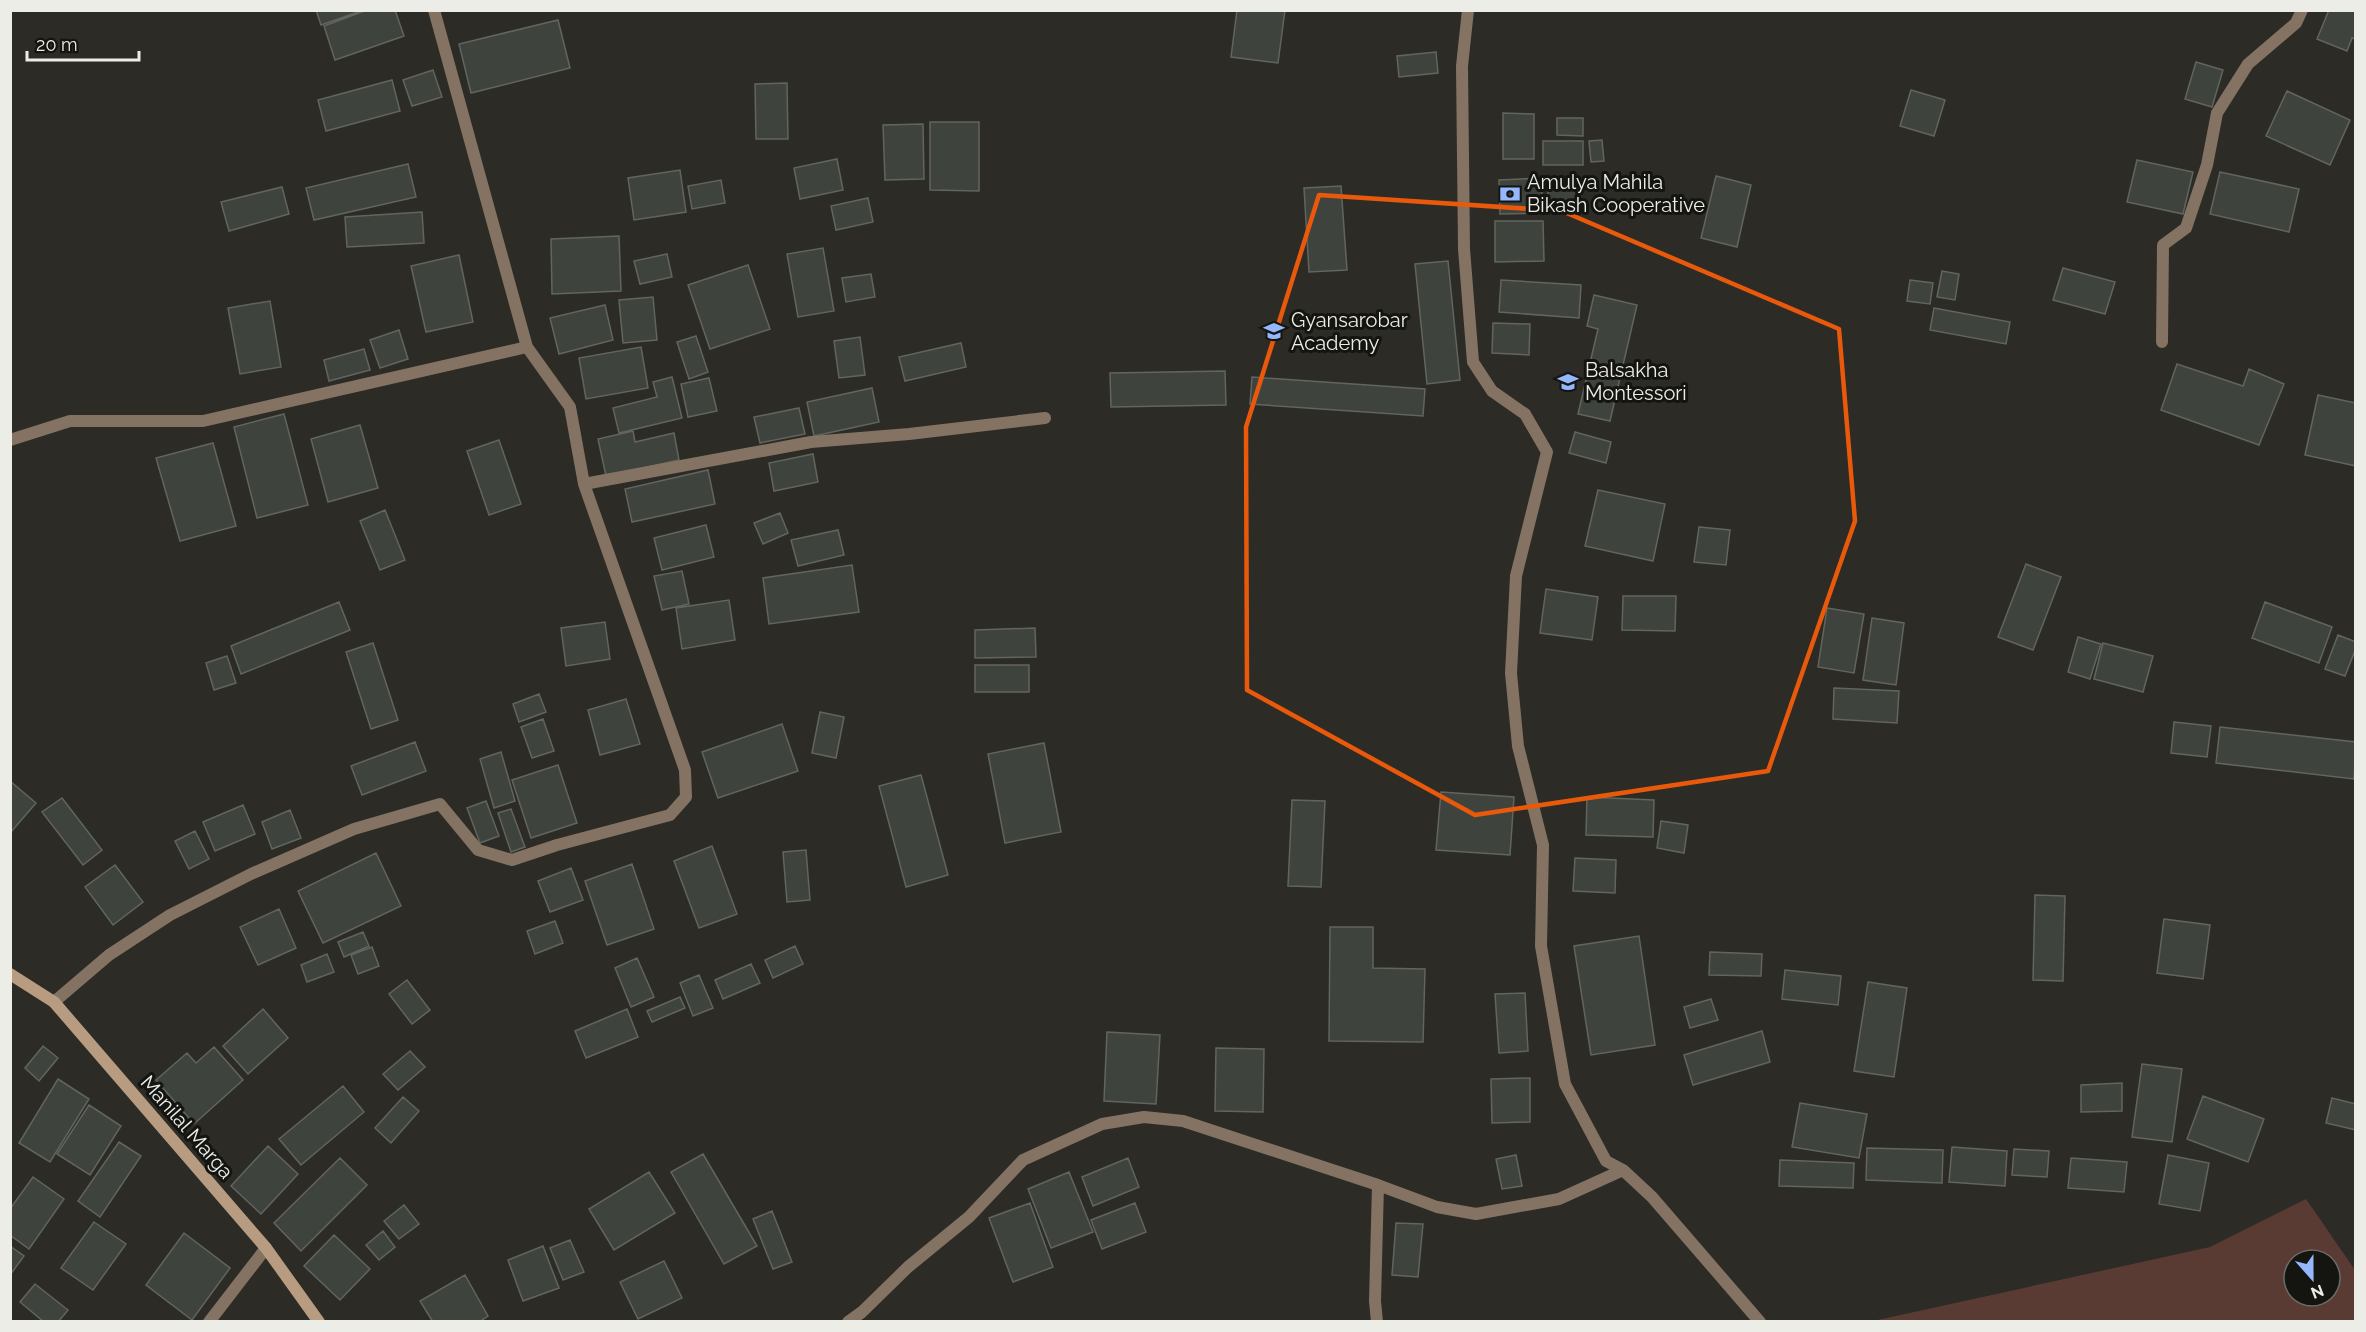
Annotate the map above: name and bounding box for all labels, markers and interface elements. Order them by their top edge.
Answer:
scale bar [27,24,140,62]
text: 20 m [36,34,78,55]
place label: Amulya Mahila Bikash Cooperative [1527,170,1705,217]
bank icon: Amulya Mahila Bikash Cooperative [1498,182,1522,206]
place label: Gyansarobar Academy [1291,308,1408,355]
school or university icon: Gyansarobar Academy [1262,319,1286,343]
place label: Balsakha Montessori [1585,358,1687,405]
school or university icon: Balsakha Montessori [1556,370,1580,394]
street label: Manilal Marga [136,1070,238,1184]
north arrow [2282,1248,2342,1308]
text: N [2308,1280,2326,1303]

